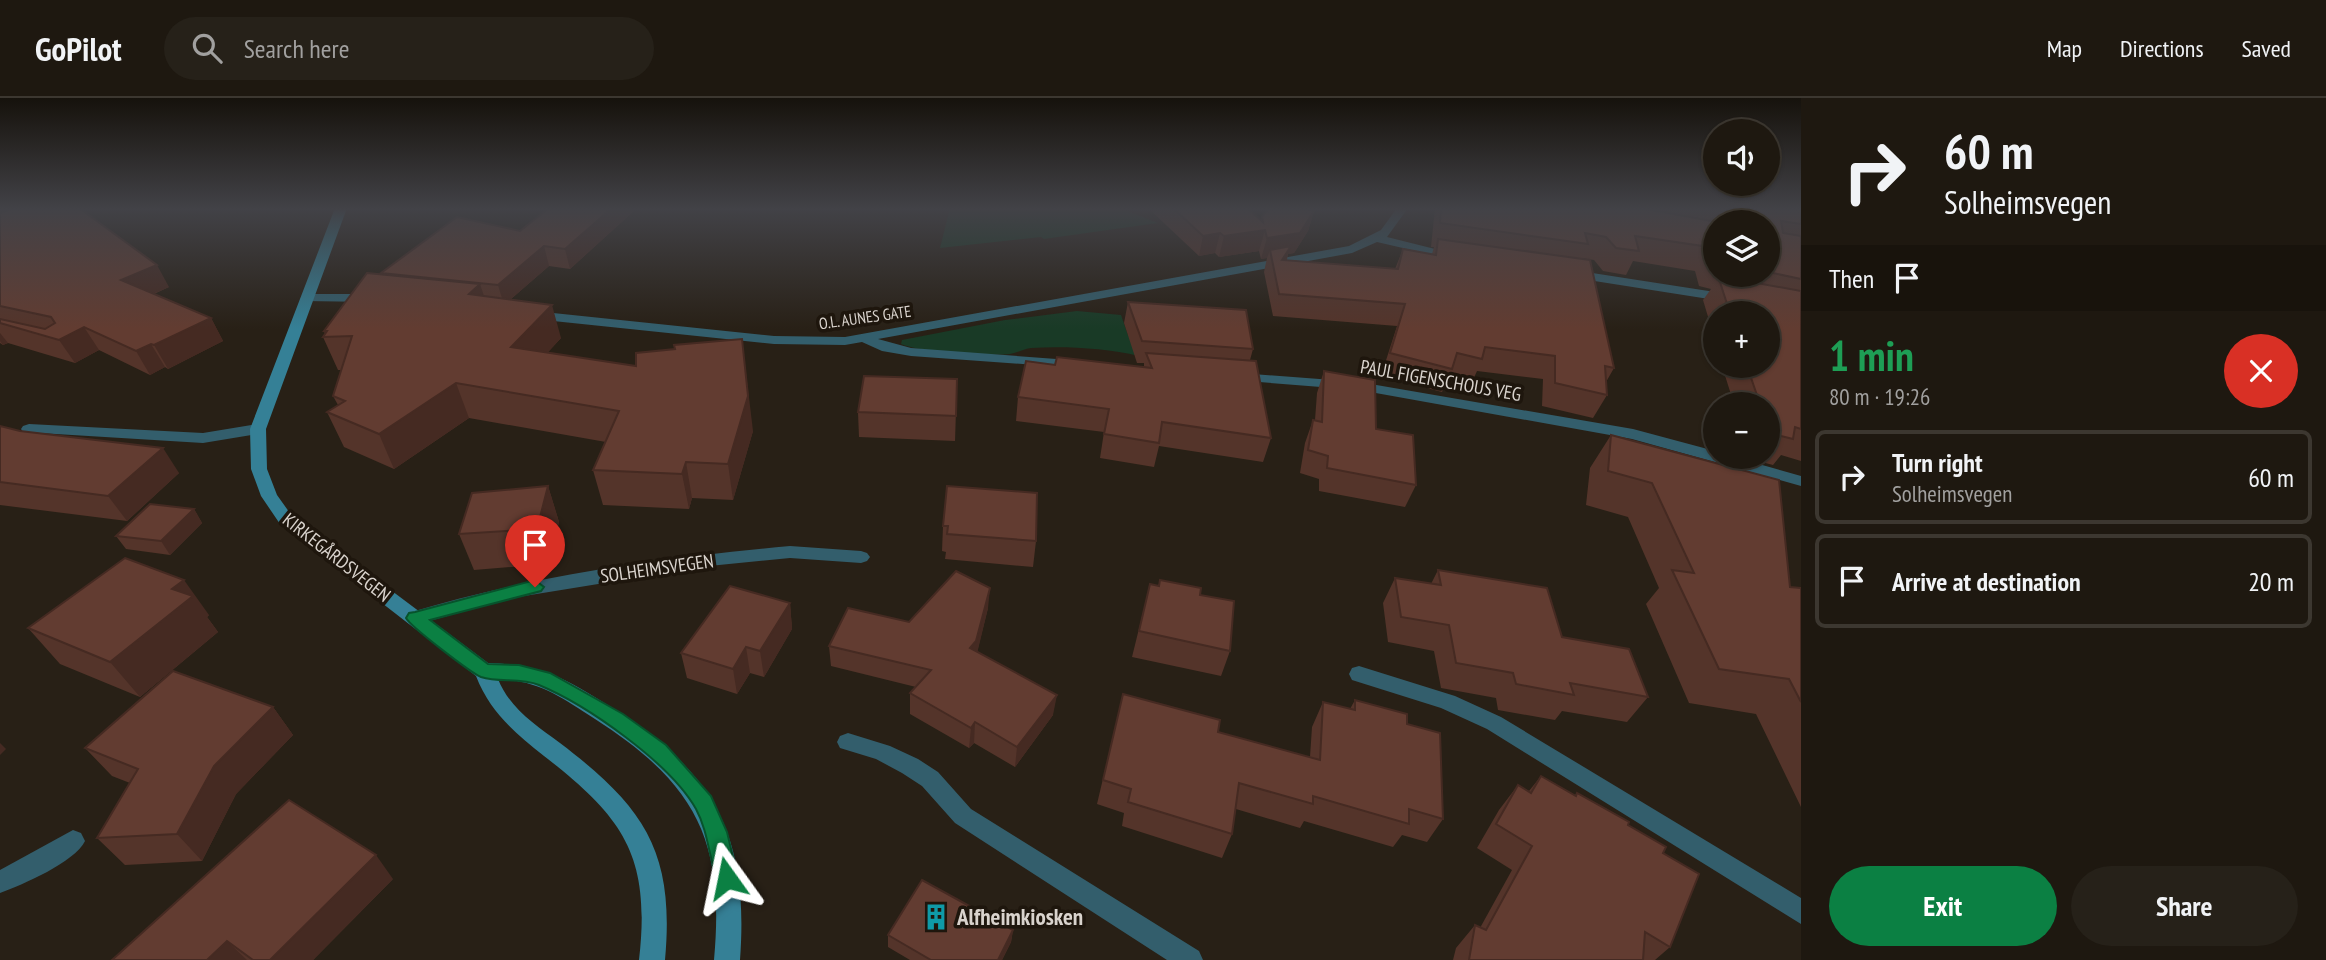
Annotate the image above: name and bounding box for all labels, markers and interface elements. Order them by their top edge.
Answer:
search box [164,17,654,80]
text: GoPilot [35,27,122,70]
icon: search [188,29,226,67]
text: Search here [244,32,349,65]
text: Map [2047,33,2082,64]
text: Directions [2120,33,2204,64]
text: Saved [2242,33,2291,64]
map controls [1703,119,1780,469]
button: sound [1703,119,1780,196]
text: 60 m [1944,119,2033,183]
icon: right [1829,126,1920,217]
text: Solheimsvegen [1944,181,2111,223]
button: layers [1703,210,1780,287]
icon: arrive [1888,259,1926,297]
text: Then [1829,262,1874,295]
street label: O.L. AUNES GATE [818,301,912,333]
button: + [1703,301,1780,378]
text: 1 min [1829,328,1914,383]
button: close [2224,334,2298,408]
street label: PAUL FIGENSCHOUS VEG [1359,354,1523,406]
text: 80 m · 19:26 [1829,382,1930,411]
button: − [1703,392,1780,469]
text: Turn right [1892,446,1983,479]
icon: right [1833,458,1871,496]
text: 60 m [2248,461,2294,494]
text: Solheimsvegen [1892,479,2012,508]
street label: KIRKEGÅRDSVEGEN [278,507,396,607]
pin [505,515,565,587]
icon: arrive [516,526,554,564]
street label: SOLHEIMSVEGEN [599,548,715,588]
icon: arrive [1833,562,1871,600]
text: Arrive at destination [1892,565,2081,598]
text: 20 m [2248,565,2294,598]
position arrow [690,841,764,915]
button: Exit [1829,866,2057,946]
button: Share [2071,866,2298,946]
building icon: Alfheimkiosken [921,902,951,932]
place label: Alfheimkiosken [956,902,1083,931]

